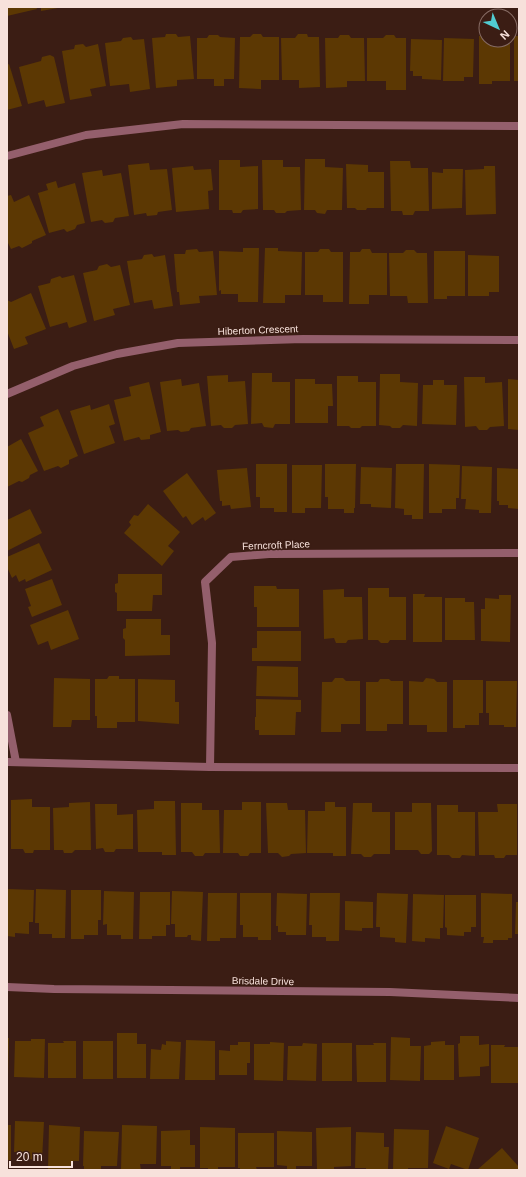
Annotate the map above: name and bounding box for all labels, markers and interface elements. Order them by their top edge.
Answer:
north arrow [478,8,518,48]
text: N [498,28,512,42]
street label: Hiberton Crescent [218,323,299,337]
street label: Ferncroft Place [242,538,311,552]
street label: Brisdale Drive [232,975,295,987]
scale bar [10,1143,72,1169]
text: 20 m [16,1150,43,1164]

